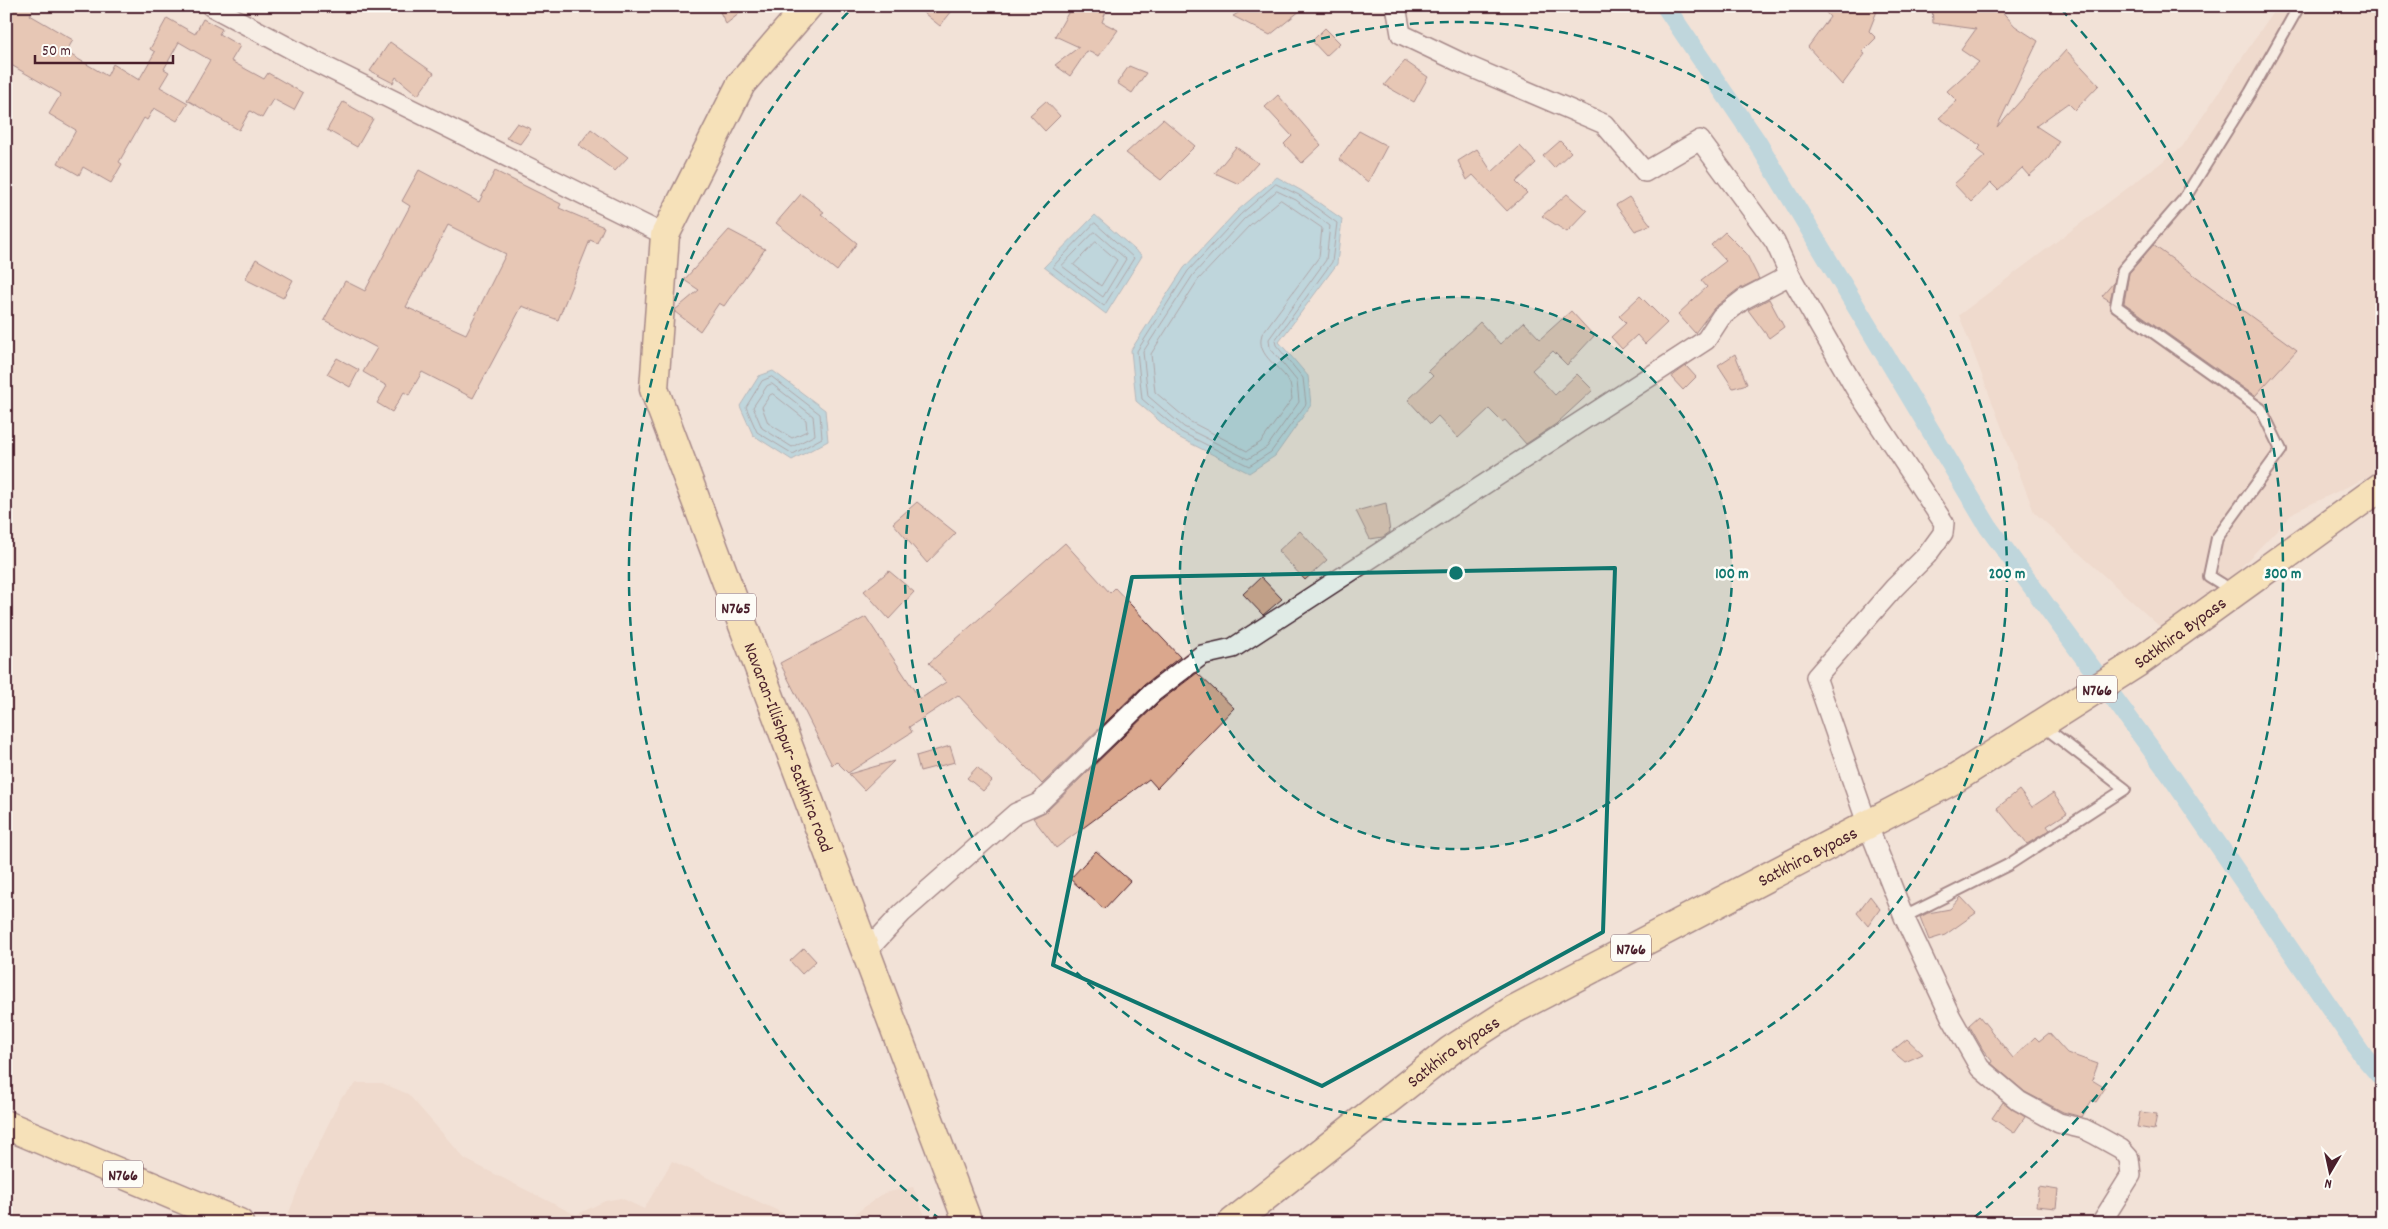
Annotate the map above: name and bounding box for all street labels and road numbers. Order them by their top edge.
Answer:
street label: Satkhira Bypass [2130,592,2233,676]
road number: N765 [716,594,756,620]
street label: Navaran-Illishpur- Satkhira road [736,640,837,856]
road number: N766 [2077,676,2117,702]
street label: Satkhira Bypass [1754,822,1863,895]
road number: N766 [1611,934,1651,961]
street label: Satkhira Bypass [1403,1012,1506,1095]
road number: N766 [103,1160,143,1188]

